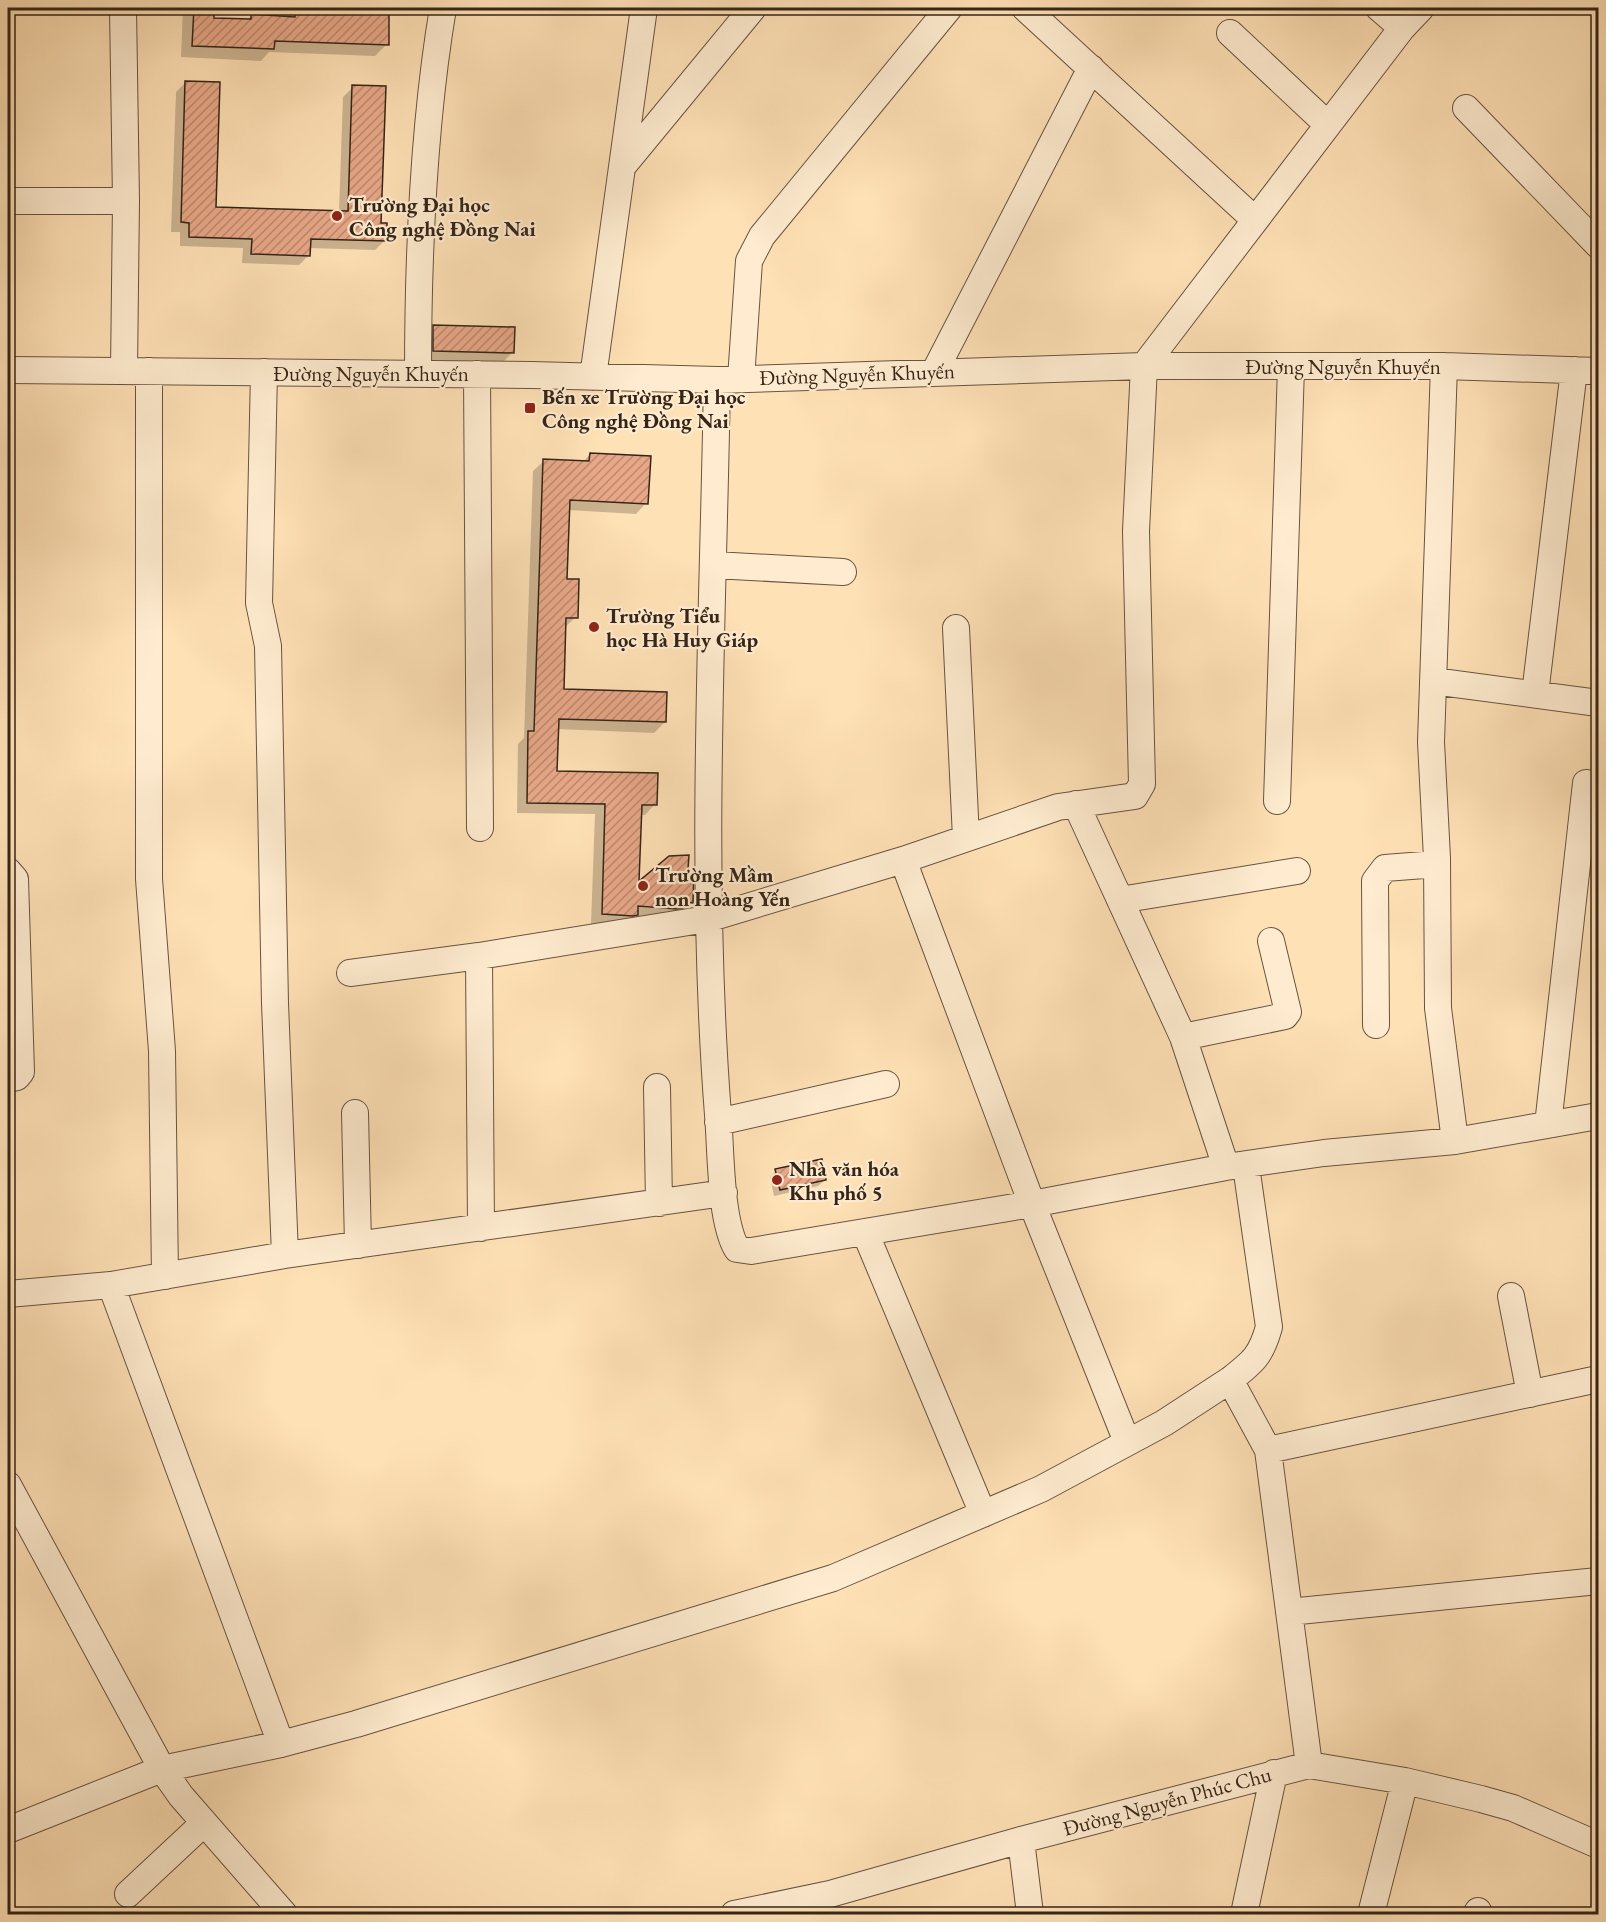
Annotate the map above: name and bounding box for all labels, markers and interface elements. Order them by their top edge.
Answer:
place label: Trường Đại học Công nghệ Đồng Nai [349,191,536,242]
marker: Trường Đại học Công nghệ Đồng Nai [330,209,344,223]
street label: Đường Nguyễn Khuyến [1245,353,1441,380]
street label: Đường Nguyễn Khuyến [759,357,955,391]
street label: Đường Nguyễn Khuyến [273,360,469,387]
place label: Bến xe Trường Đại học Công nghệ Đồng Nai [542,383,746,434]
marker: Bến xe Trường Đại học Công nghệ Đồng Nai [523,401,537,415]
place label: Trường Tiểu học Hà Huy Giáp [606,602,759,653]
marker: Trường Tiểu học Hà Huy Giáp [587,620,601,634]
place label: Trường Mầm non Hoàng Yến [655,861,791,912]
marker: Trường Mầm non Hoàng Yến [636,879,650,893]
place label: Nhà văn hóa Khu phố 5 [789,1155,900,1206]
marker: Nhà văn hóa Khu phố 5 [770,1173,784,1187]
street label: Đường Nguyễn Phúc Chu [1060,1760,1274,1842]

